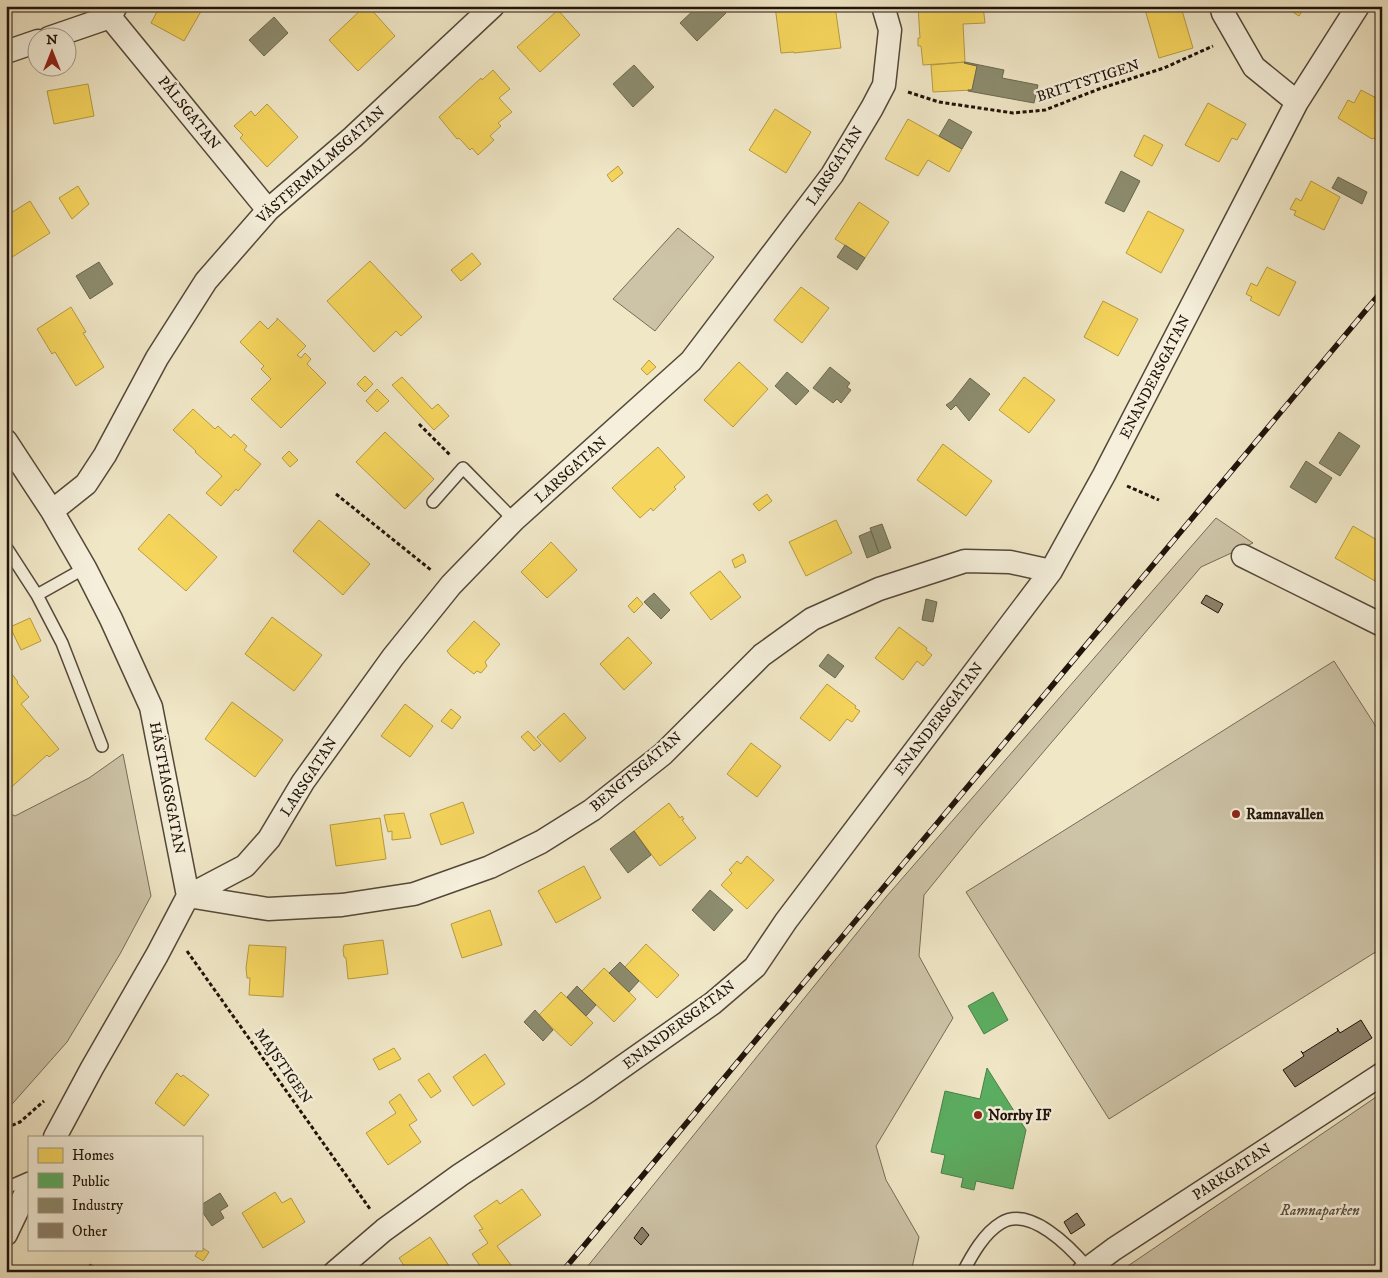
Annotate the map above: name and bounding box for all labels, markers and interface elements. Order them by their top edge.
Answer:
north arrow [28,28,78,78]
text: N [46,31,58,49]
street label: BRITTSTIGEN [1034,55,1142,107]
street label: PÅLSGATAN [154,72,225,154]
street label: VÄSTERMALMSGATAN [252,102,389,228]
street label: LARSGATAN [802,123,868,209]
street label: ENANDERSGATAN [1116,312,1194,442]
street label: LARSGATAN [531,433,611,507]
street label: ENANDERSGATAN [890,659,988,779]
street label: HÄSTHAGSGATAN [145,720,189,856]
street label: BENGTSGATAN [586,728,686,816]
street label: LARSGATAN [276,734,342,820]
place label: Ramnavallen [1246,805,1324,824]
marker: Ramnavallen [1230,808,1242,820]
street label: ENANDERSGATAN [619,976,739,1074]
street label: MAJSTIGEN [250,1025,316,1107]
place label: Norrby IF [988,1106,1052,1125]
marker: Norrby IF [972,1109,984,1121]
legend [28,1136,202,1250]
street label: PARKGATAN [1189,1139,1275,1205]
text: Homes [72,1146,114,1165]
text: Public [72,1172,110,1191]
text: Industry [72,1196,124,1215]
park label: Ramnaparken [1279,1201,1360,1220]
text: Other [72,1222,107,1241]

